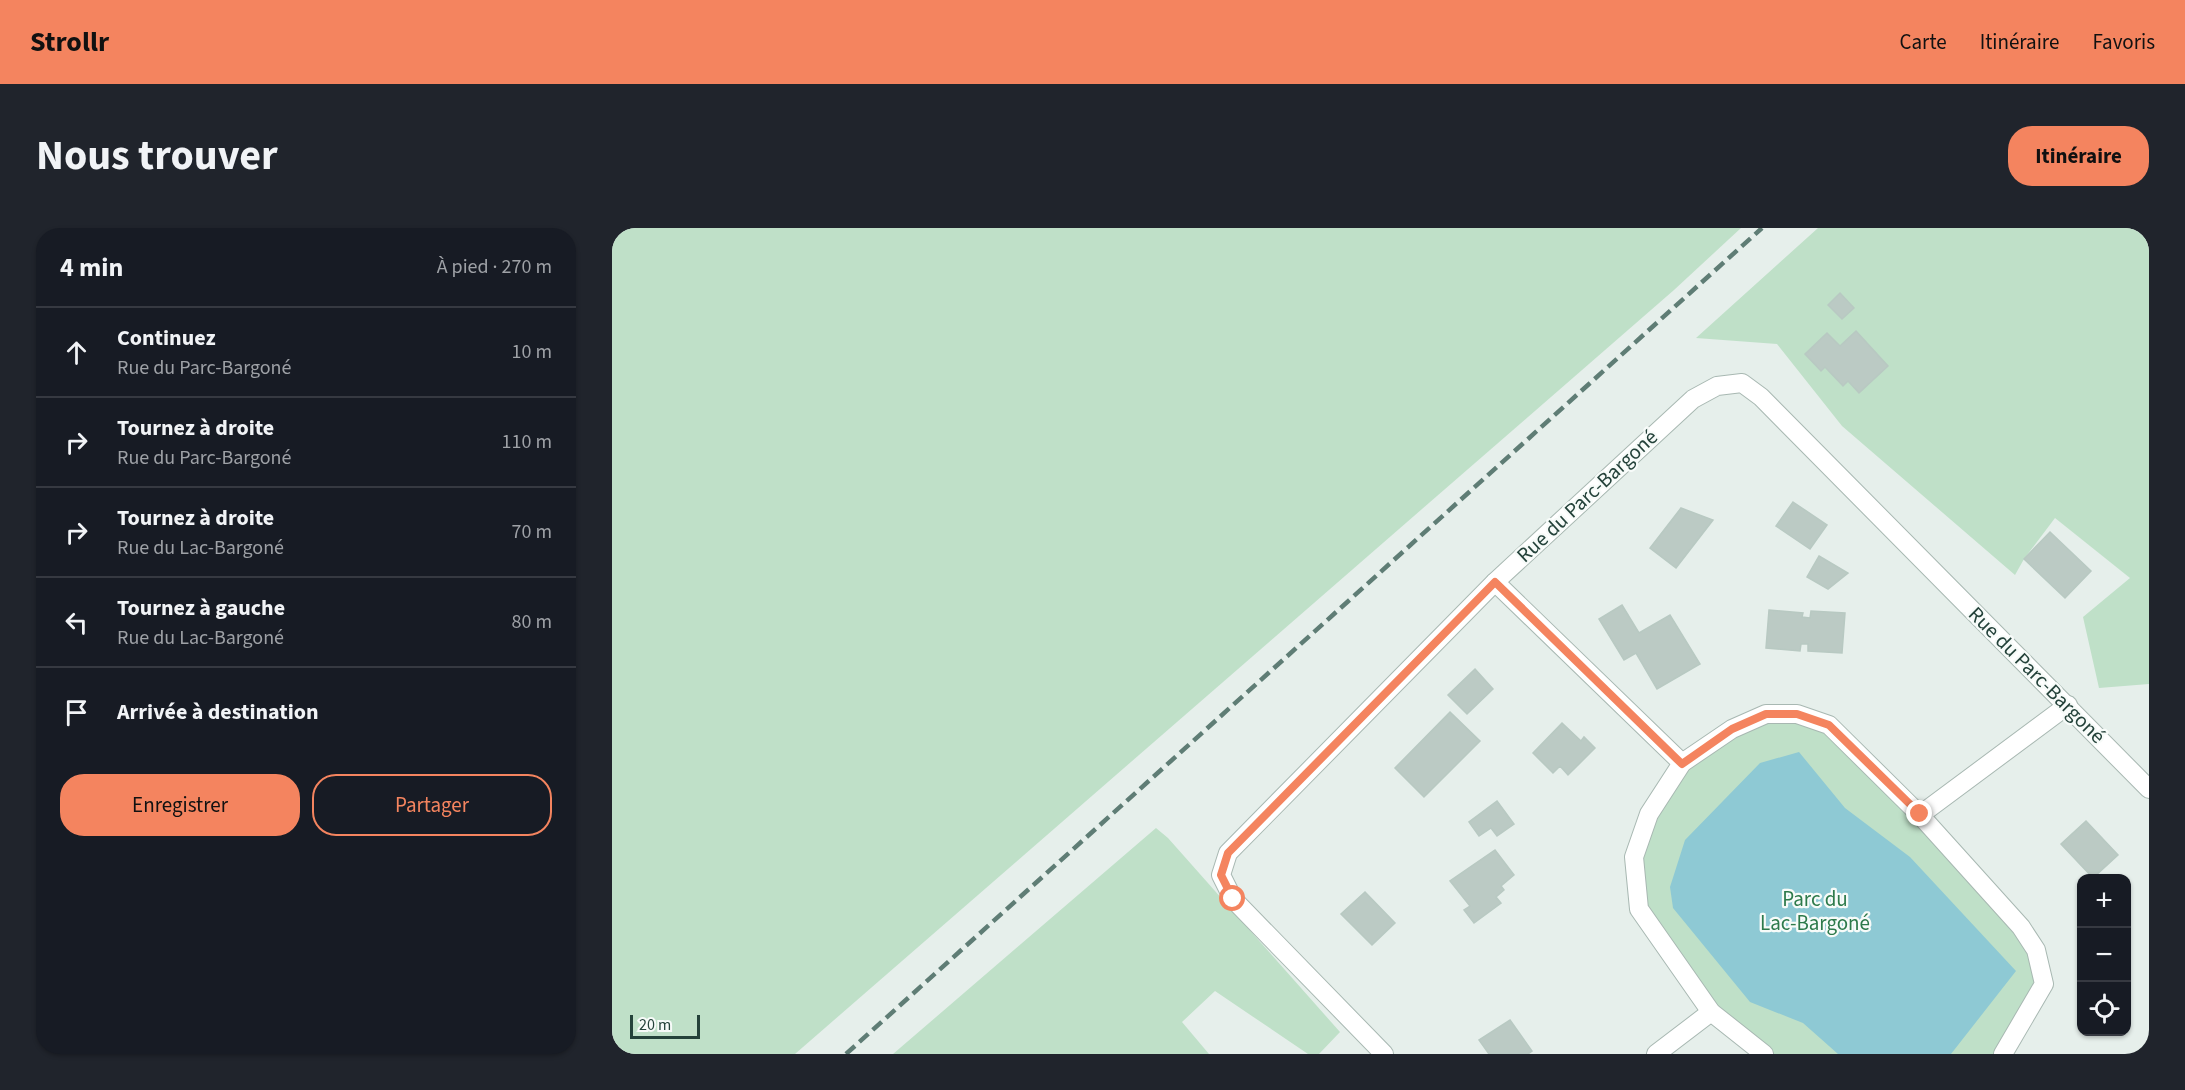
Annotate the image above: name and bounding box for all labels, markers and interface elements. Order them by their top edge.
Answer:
text: Strollr [30,22,109,62]
text: Carte [1900,27,1947,57]
text: Itinéraire [1980,27,2059,57]
text: Favoris [2092,27,2155,57]
text: Nous trouver [36,126,278,186]
button: Itinéraire [2008,126,2149,186]
text: 4 min [60,249,123,286]
text: À pied · 270 m [437,253,552,281]
text: Continuez [117,322,216,354]
icon: ahead [60,336,93,369]
text: 10 m [512,338,552,366]
text: Rue du Parc-Bargoné [117,354,291,382]
text: Tournez à droite [117,412,274,444]
street label: Rue du Parc-Bargoné [1510,423,1664,569]
icon: right [60,426,93,459]
text: 110 m [502,428,552,456]
text: Rue du Parc-Bargoné [117,444,291,472]
text: Tournez à droite [117,502,274,534]
icon: right [60,516,93,549]
text: 70 m [512,518,552,546]
text: Rue du Lac-Bargoné [117,534,284,562]
text: Tournez à gauche [117,592,285,624]
street label: Rue du Parc-Bargoné [1962,600,2112,750]
icon: left [60,606,93,639]
text: 80 m [512,608,552,636]
text: Rue du Lac-Bargoné [117,624,284,652]
icon: arrive [60,696,93,729]
text: Arrivée à destination [117,696,319,728]
button: Enregistrer [60,774,300,836]
button: Partager [312,774,552,836]
route end [1906,800,1932,826]
map controls [2077,874,2131,1036]
button: + [2077,874,2131,928]
park label: Parc du Lac-Bargoné [1760,884,1870,938]
route start [1219,885,1245,911]
button: − [2077,928,2131,982]
button: locate [2077,982,2131,1036]
scale bar [630,1012,700,1040]
text: 20 m [639,1014,671,1036]

